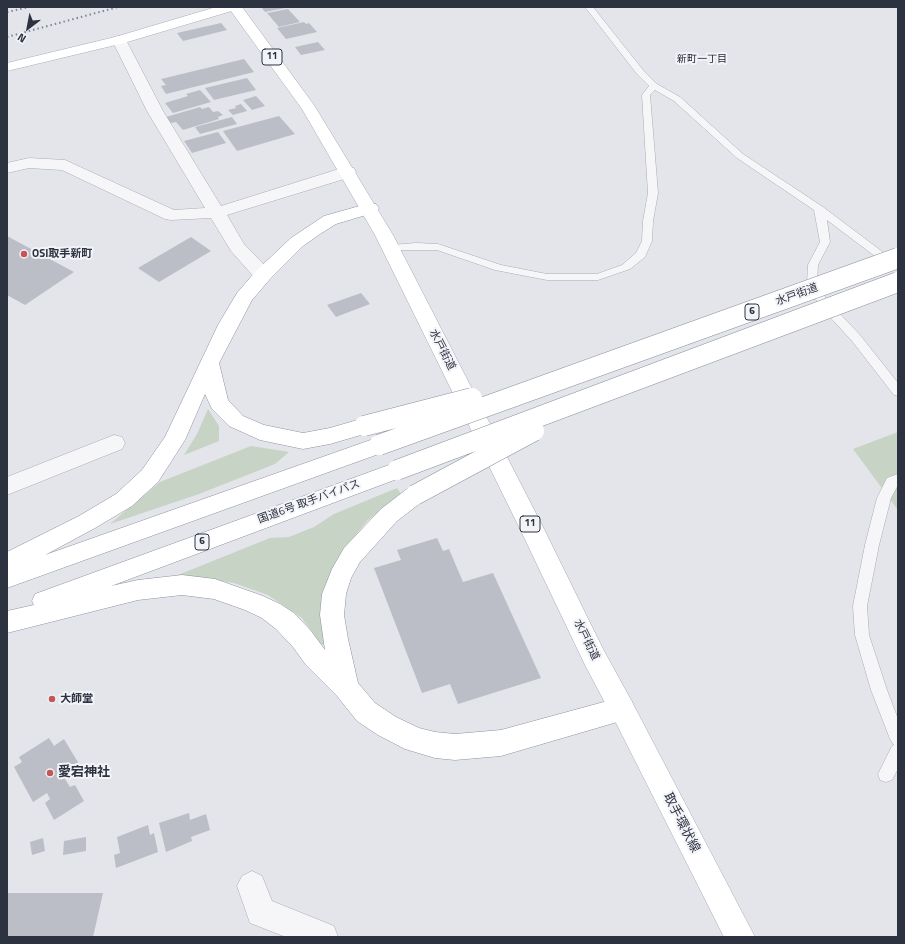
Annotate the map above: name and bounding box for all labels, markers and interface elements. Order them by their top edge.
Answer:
north arrow [8,8,48,48]
text: N [14,29,29,47]
road number: 11 [262,49,282,65]
district label: 新町一丁目 [677,54,727,66]
place label: OSI取手新町 [32,247,92,261]
marker: OSI取手新町 [19,249,29,259]
street label: 水戸街道 [774,281,820,309]
road number: 6 [745,304,759,320]
street label: 水戸街道 [426,327,458,373]
street label: 国道6号 取手バイパス [256,477,362,527]
road number: 11 [520,516,540,532]
road number: 6 [195,534,209,550]
street label: 水戸街道 [570,617,602,663]
place label: 大師堂 [60,692,93,706]
marker: 大師堂 [47,694,57,704]
place label: 愛宕神社 [58,765,110,781]
marker: 愛宕神社 [45,768,55,778]
street label: 取手環状線 [659,791,703,855]

